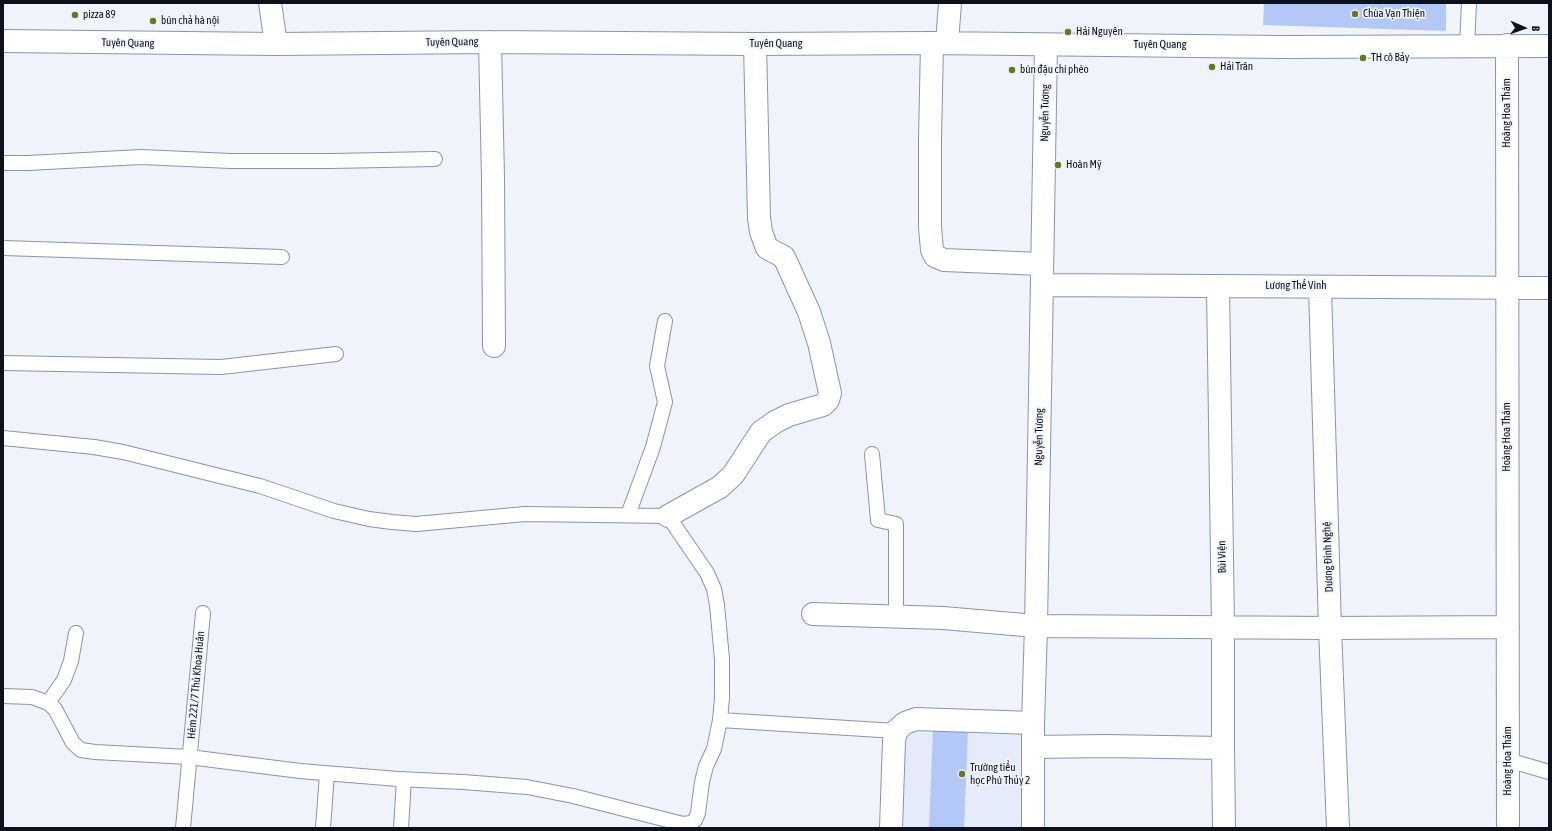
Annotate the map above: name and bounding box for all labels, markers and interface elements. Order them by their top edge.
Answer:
place label: Chùa Vạn Thiện [1363,7,1425,21]
place label: pizza 89 [83,8,116,22]
north arrow [1504,8,1544,48]
marker: Chùa Vạn Thiện [1350,9,1360,19]
marker: pizza 89 [70,10,80,20]
place label: bún chả hà nội [161,14,219,28]
marker: bún chả hà nội [148,16,158,26]
place label: Hải Nguyên [1076,25,1123,39]
text: B [1530,26,1542,31]
marker: Hải Nguyên [1063,27,1073,37]
street label: Tuyên Quang [426,35,478,49]
street label: Tuyên Quang [102,36,154,50]
street label: Tuyên Quang [750,37,802,51]
street label: Tuyên Quang [1134,38,1186,52]
place label: TH cô Bảy [1371,51,1409,65]
marker: TH cô Bảy [1358,53,1368,63]
place label: Hải Trân [1220,60,1253,74]
marker: Hải Trân [1207,62,1217,72]
place label: bún đậu chí phèo [1020,63,1089,77]
marker: bún đậu chí phèo [1007,65,1017,75]
street label: Hoàng Hoa Thám [1500,78,1514,148]
street label: Nguyễn Tương [1038,84,1052,142]
place label: Hoàn Mỹ [1066,158,1101,172]
marker: Hoàn Mỹ [1053,160,1063,170]
street label: Lương Thế Vinh [1265,279,1327,293]
street label: Hoàng Hoa Thám [1500,402,1514,472]
street label: Nguyễn Tương [1032,408,1046,466]
street label: Dương Đình Nghệ [1320,521,1336,593]
street label: Bùi Viện [1215,540,1229,574]
street label: Hẻm 221/7 Thủ Khoa Huân [185,631,207,739]
street label: Hoàng Hoa Thám [1501,726,1515,796]
place label: Trường tiểu học Phú Thủy 2 [970,761,1030,787]
marker: Trường tiểu học Phú Thủy 2 [957,769,967,779]

